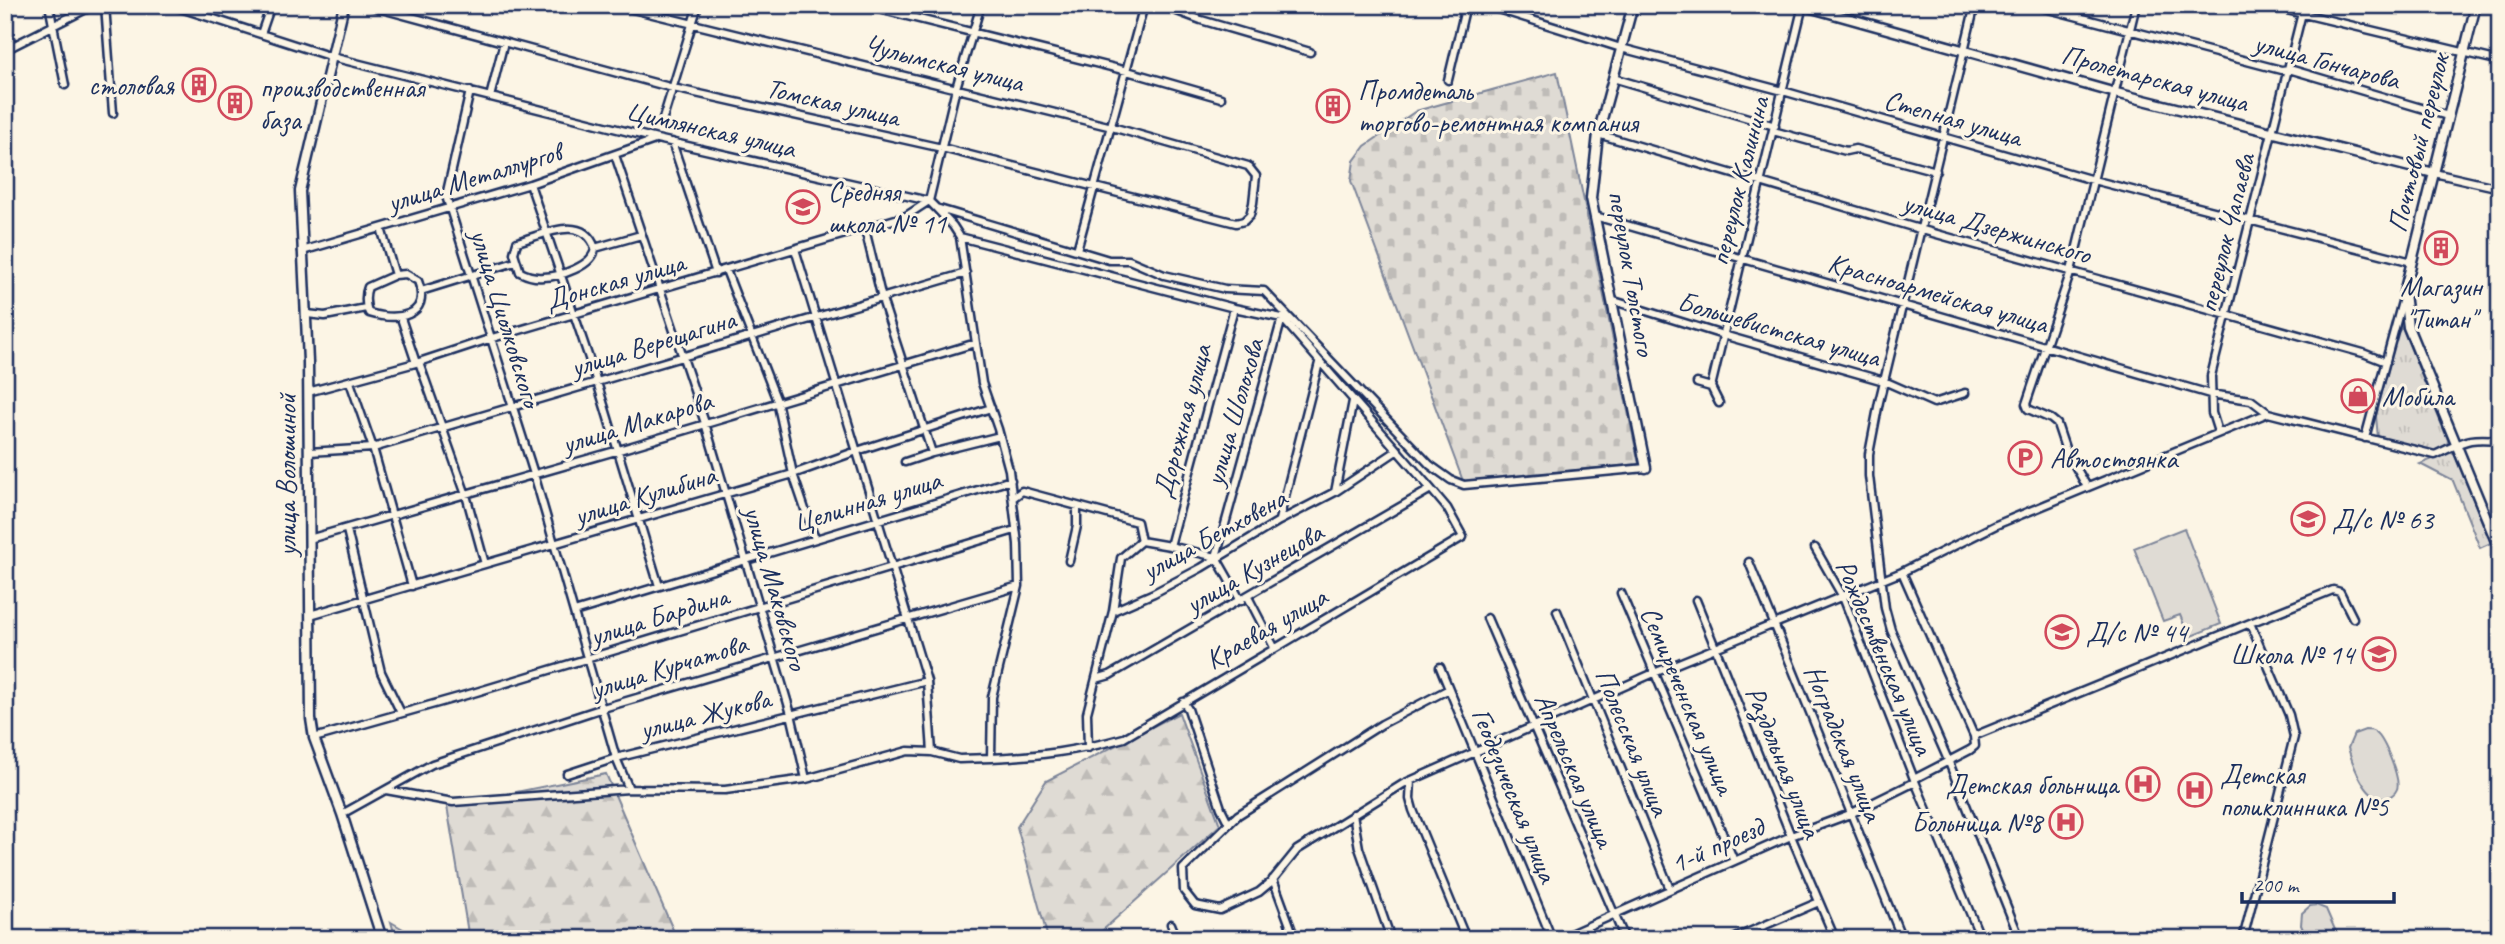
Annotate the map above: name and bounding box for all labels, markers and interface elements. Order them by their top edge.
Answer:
street label: улица Гончарова [2249,24,2405,98]
street label: Чулымская улица [861,26,1029,100]
street label: Пролетарская улица [2058,36,2254,120]
street label: Почтовый переулок [2379,48,2458,236]
building icon: столовая [180,66,218,104]
place label: столовая [89,68,175,103]
place label: производственная база [260,70,427,137]
street label: Томская улица [763,70,905,135]
place label: Промдеталь торгово-ремонтная компания [1358,73,1640,140]
street label: Степная улица [1880,82,2028,155]
building icon: производственная база [216,84,254,122]
building icon: Промдеталь торгово-ремонтная компания [1314,87,1352,125]
street label: переулок Калинина [1701,91,1777,269]
street label: Цимлянская улица [623,93,801,166]
street label: улица Металлургов [381,133,570,221]
street label: переулок Чапаева [2189,148,2263,316]
place label: Средняя школа № 11 [828,174,948,241]
street label: улица Дзержинского [1897,184,2097,272]
school or university icon: Средняя школа № 11 [784,188,822,226]
street label: переулок Толстого [1600,188,1664,360]
street label: улица Циолковского [462,223,551,414]
building icon: Магазин "Титан" [2422,229,2460,267]
street label: Донская улица [541,244,691,318]
street label: Красноармейская улица [1824,245,2054,342]
place label: Магазин "Титан" [2400,269,2484,336]
street label: Большевистская улица [1674,283,1886,375]
street label: улица Верещагина [564,301,741,385]
street label: улица Шолохова [1196,333,1272,491]
street label: Дорожная улица [1145,339,1220,501]
shop icon: Мобила [2339,377,2377,415]
place label: Мобила [2382,379,2456,414]
street label: улица Макарова [556,382,718,462]
street label: улица Волошиной [269,392,304,558]
parking icon: Автостоянка [2006,439,2044,477]
place label: Автостоянка [2050,441,2179,476]
street label: улица Кулибина [568,456,722,534]
street label: Целинная улица [789,461,947,540]
street label: улица Бетховена [1134,479,1294,589]
street label: улица Маковского [735,500,817,676]
school or university icon: Д/с № 63 [2289,500,2327,538]
place label: Д/с № 63 [2332,502,2436,537]
street label: улица Кузнецова [1177,514,1331,622]
street label: Рождественская улица [1828,554,1943,761]
street label: улица Бардина [584,578,735,654]
street label: Краевая улица [1199,578,1335,677]
street label: Семиреченская улица [1633,601,1744,801]
school or university icon: Д/с № 44 [2043,613,2081,651]
place label: Д/с № 44 [2086,615,2190,650]
street label: улица Курчатова [585,625,753,707]
school or university icon: Школа № 14 [2360,635,2398,673]
place label: Школа № 14 [2230,637,2356,672]
street label: Ноградская улица [1797,660,1892,828]
street label: Полесская улица [1588,663,1679,822]
street label: улица Жукова [634,680,776,748]
street label: Раздольная улица [1737,681,1831,845]
street label: Апрельская улица [1527,688,1624,855]
street label: Геодезическая улица [1464,703,1567,889]
place label: Детская поликлинника №5 [2220,757,2390,824]
hospital icon: Детская больница [2124,765,2162,803]
place label: Детская больница [1946,767,2121,802]
hospital icon: Детская поликлинника №5 [2176,771,2214,809]
hospital icon: Больница №8 [2047,803,2085,841]
place label: Больница №8 [1911,805,2044,840]
street label: 1-й проезд [1665,808,1772,881]
scale bar [2242,860,2395,904]
text: 200 m [2253,872,2300,898]

